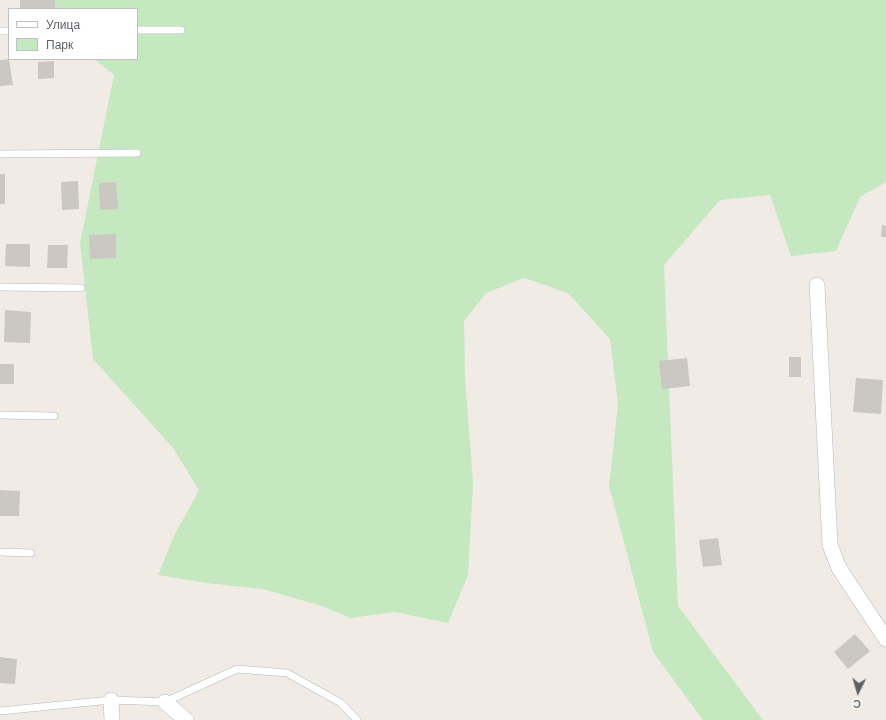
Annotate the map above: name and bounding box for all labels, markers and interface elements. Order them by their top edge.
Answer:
legend [8,8,138,60]
text: Улица [46,17,80,31]
text: Парк [46,37,73,51]
north arrow [838,672,878,712]
text: С [852,698,861,711]

